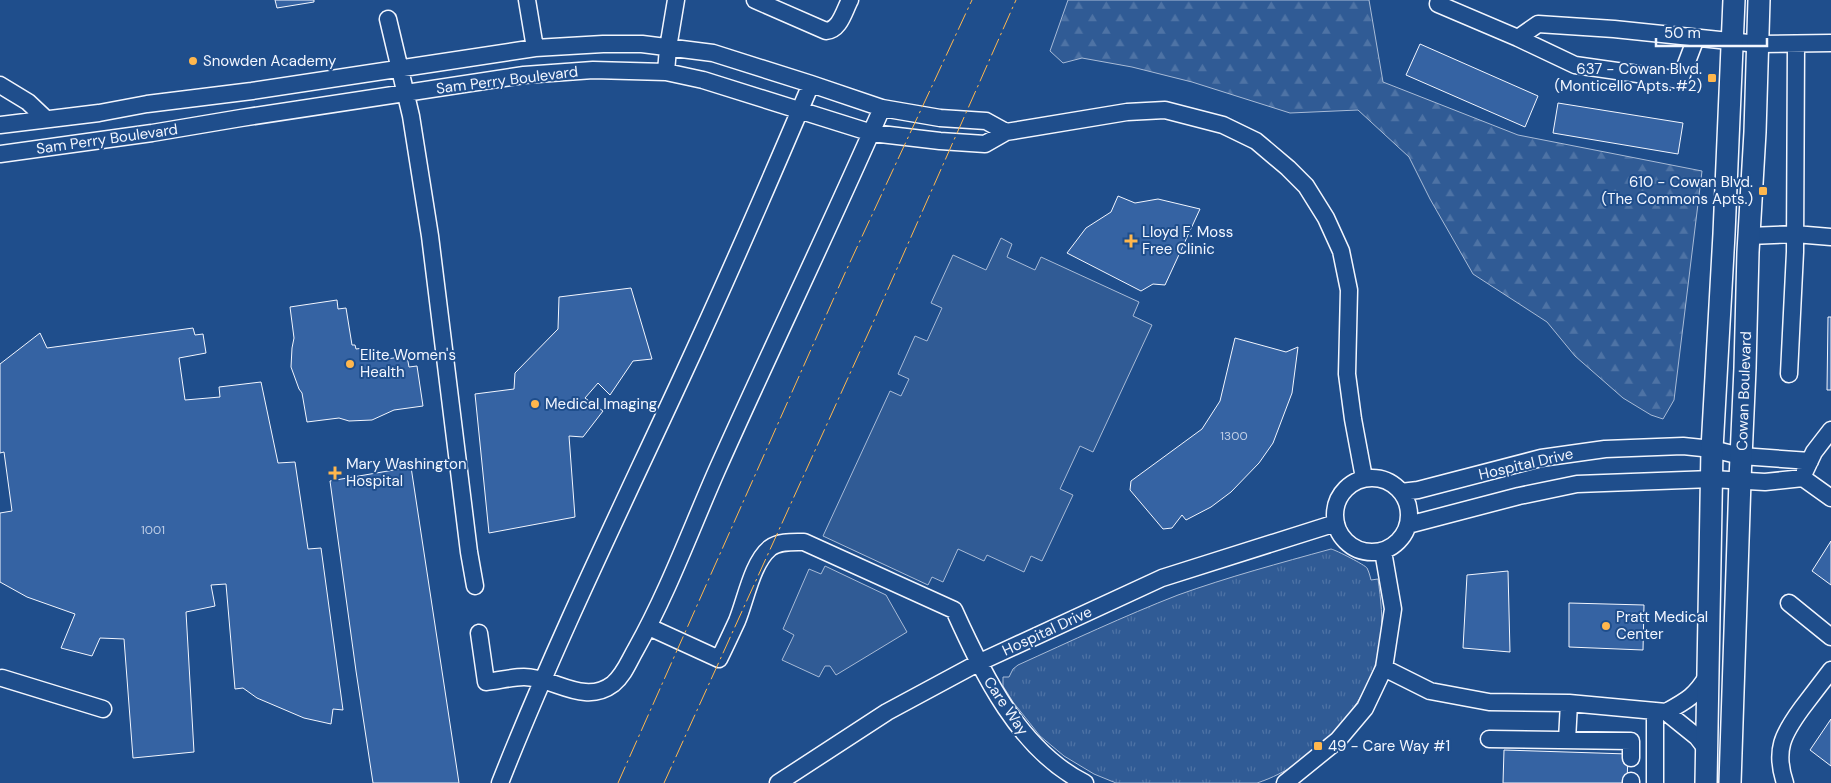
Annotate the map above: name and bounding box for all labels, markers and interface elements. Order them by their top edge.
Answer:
scale bar [1656,15,1767,47]
text: 50 m [1664,23,1701,43]
place label: Snowden Academy [203,51,337,71]
marker: Snowden Academy [187,55,199,67]
place label: 637 - Cowan Blvd. (Monticello Apts. #2) [1554,59,1702,96]
street label: Sam Perry Boulevard [435,61,579,99]
marker: 637 - Cowan Blvd. (Monticello Apts. #2) [1706,72,1718,84]
street label: Sam Perry Boulevard [35,119,179,159]
place label: 610 - Cowan Blvd. (The Commons Apts.) [1601,172,1753,209]
marker: 610 - Cowan Blvd. (The Commons Apts.) [1757,185,1769,197]
place label: Lloyd F. Moss Free Clinic [1142,222,1233,259]
marker: Lloyd F. Moss Free Clinic [1124,234,1138,248]
street label: Cowan Boulevard [1732,331,1756,451]
place label: Elite Women's Health [360,345,456,382]
marker: Elite Women's Health [344,358,356,370]
place label: Medical Imaging [545,394,657,414]
marker: Medical Imaging [529,398,541,410]
house number: 1300 [1220,428,1248,444]
street label: Hospital Drive [1477,443,1575,485]
place label: Mary Washington Hospital [346,454,467,491]
marker: Mary Washington Hospital [328,466,342,480]
house number: 1001 [141,522,165,538]
street label: Hospital Drive [999,602,1095,660]
place label: Pratt Medical Center [1616,607,1708,644]
marker: Pratt Medical Center [1600,620,1612,632]
street label: Care Way [979,673,1033,740]
place label: 49 - Care Way #1 [1328,736,1450,756]
marker: 49 - Care Way #1 [1312,740,1324,752]

